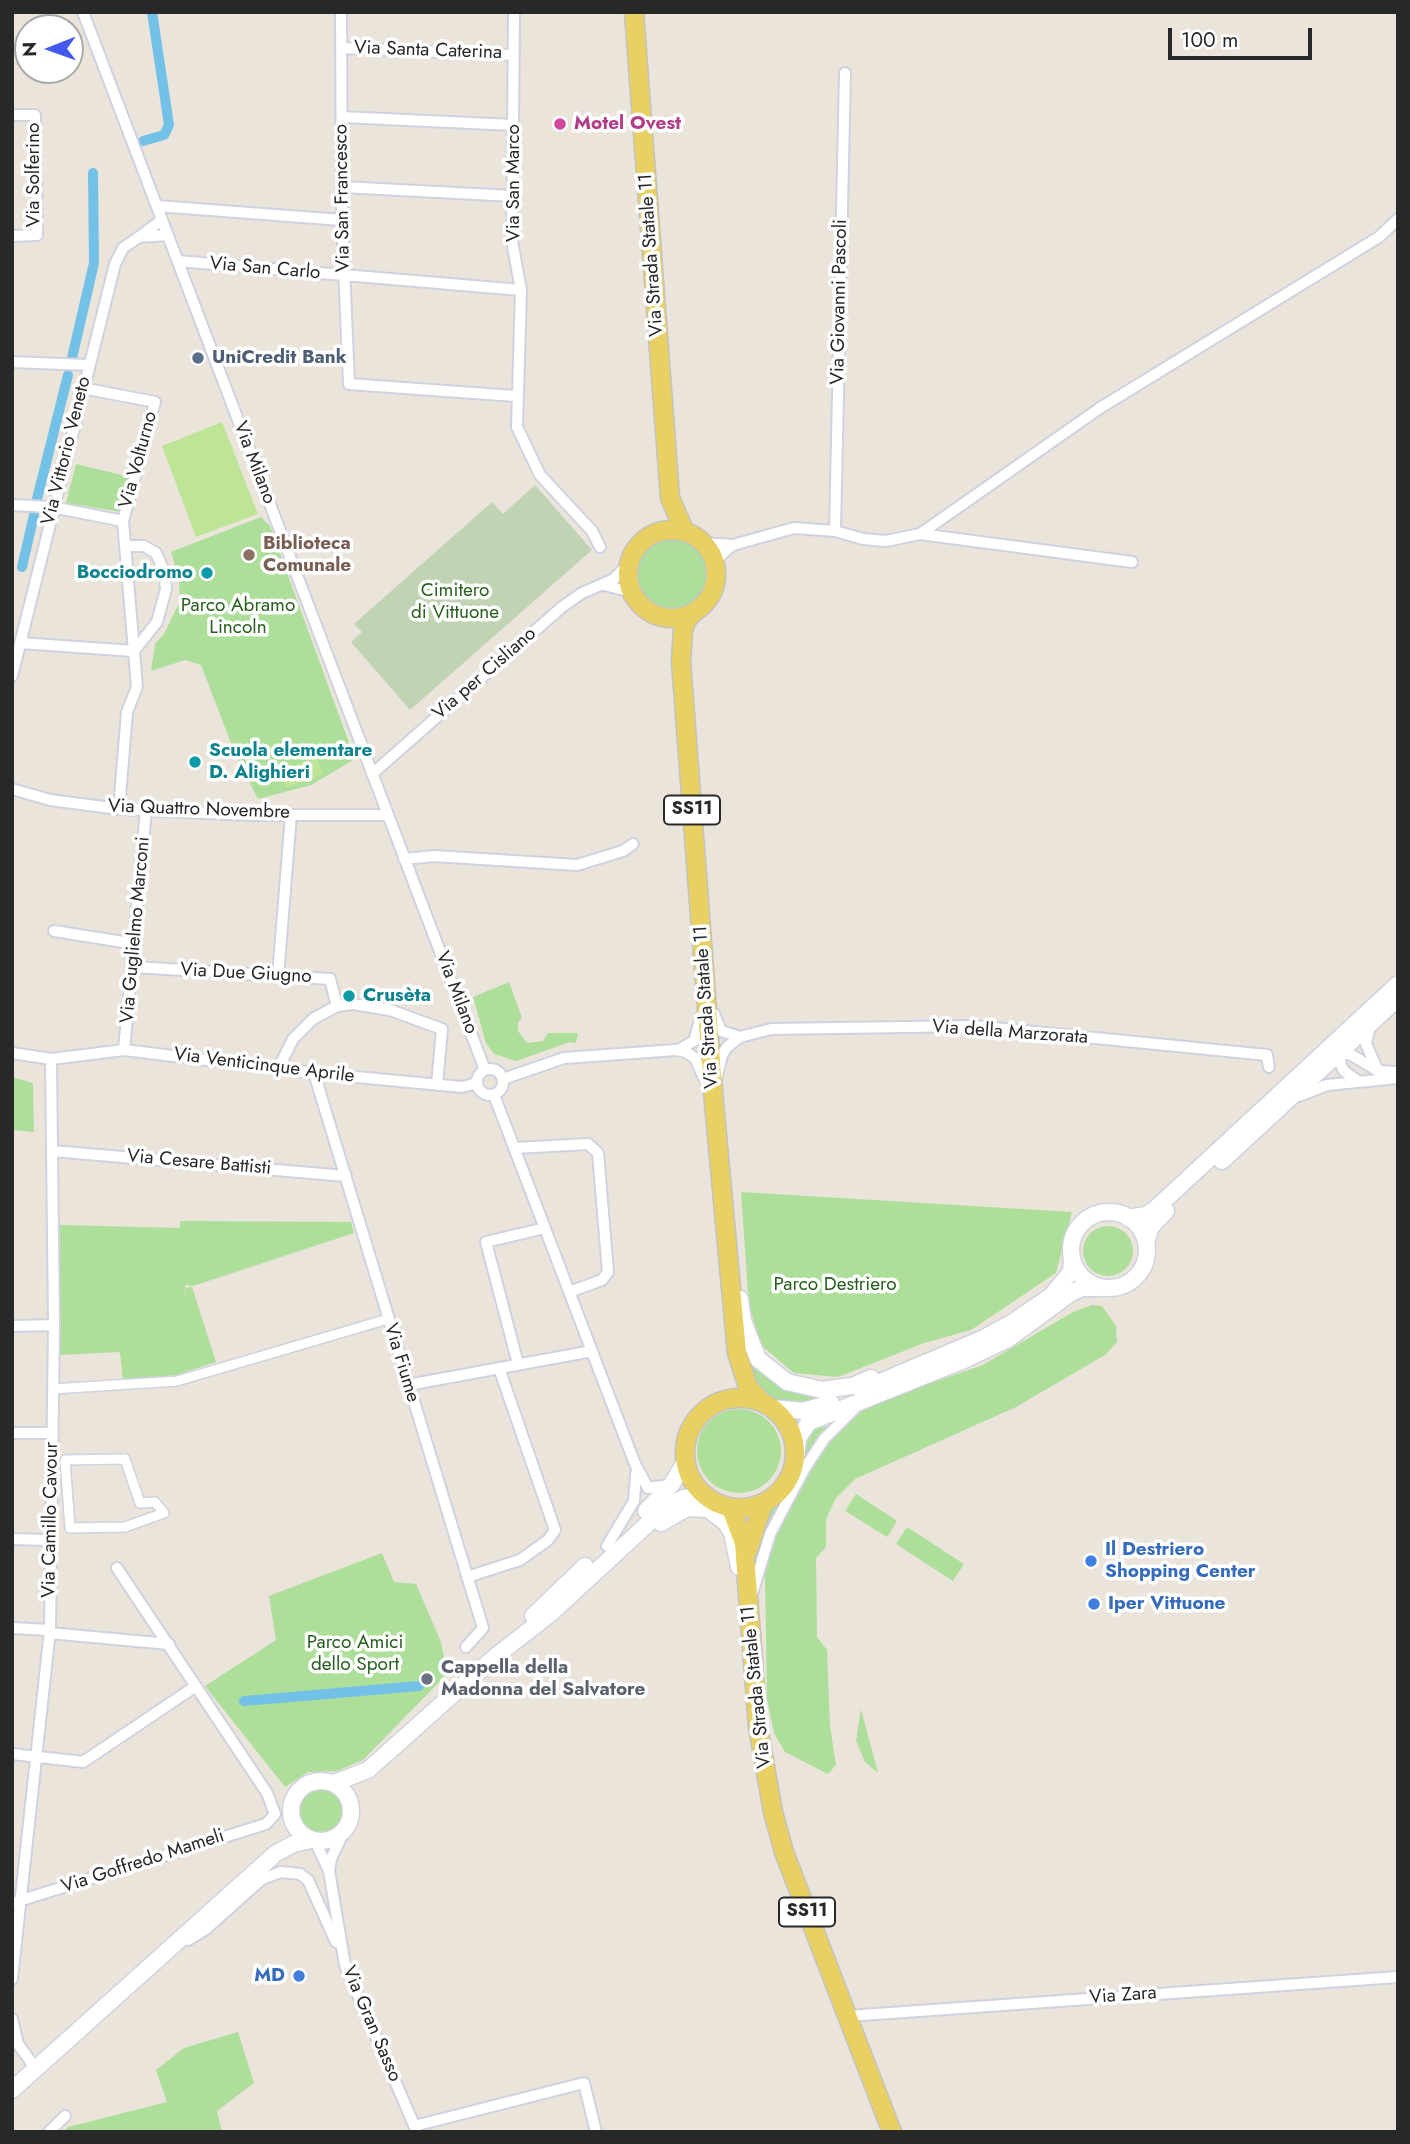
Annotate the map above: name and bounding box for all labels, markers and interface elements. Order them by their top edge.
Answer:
north arrow [14,14,84,84]
scale bar [1172,14,1316,58]
text: 100 m [1181,25,1238,55]
street label: Via Santa Caterina [353,37,503,65]
text: N [16,42,43,57]
place label: Motel Ovest [574,113,681,135]
marker: Motel Ovest [552,116,568,132]
street label: Via Solferino [23,123,45,227]
street label: Via San Francesco [330,124,356,272]
street label: Via San Marco [503,124,525,242]
street label: Via Strada Statale 11 [635,173,669,337]
street label: Via Giovanni Pascoli [827,219,853,385]
street label: Via San Carlo [209,253,321,285]
place label: UniCredit Bank [212,347,347,369]
marker: UniCredit Bank [190,350,206,366]
street label: Via Vittorio Veneto [38,374,96,528]
street label: Via Volturno [115,409,163,511]
street label: Via Milano [228,419,280,507]
place label: Biblioteca Comunale [263,533,351,577]
marker: Biblioteca Comunale [241,547,257,563]
place label: Bocciodromo [77,562,193,584]
marker: Bocciodromo [199,565,215,581]
park label: Cimitero di Vittuone [411,580,499,624]
park label: Parco Abramo Lincoln [181,595,295,639]
street label: Via per Cisliano [429,623,541,725]
place label: Scuola elementare D. Alighieri [209,740,372,784]
marker: Scuola elementare D. Alighieri [187,754,203,770]
street label: Via Quattro Novembre [108,795,290,825]
road number: SS11 [664,796,720,824]
street label: Via Guglielmo Marconi [116,836,156,1024]
street label: Via Strada Statale 11 [690,925,724,1089]
street label: Via Milano [430,949,482,1037]
street label: Via Due Giugno [180,959,312,989]
place label: Crusèta [363,985,431,1007]
marker: Crusèta [341,988,357,1004]
street label: Via della Marzorata [931,1016,1089,1050]
street label: Via Venticinque Aprile [172,1044,356,1088]
street label: Via Cesare Battisti [126,1145,272,1181]
park label: Parco Destriero [773,1274,897,1296]
street label: Via Fiume [378,1321,424,1405]
street label: Via Camillo Cavour [38,1442,64,1598]
place label: Il Destriero Shopping Center [1105,1539,1256,1583]
marker: Il Destriero Shopping Center [1083,1553,1099,1569]
place label: Iper Vittuone [1108,1593,1225,1615]
marker: Iper Vittuone [1086,1596,1102,1612]
street label: Via Strada Statale 11 [737,1605,777,1769]
park label: Parco Amici dello Sport [307,1632,403,1676]
place label: Cappella della Madonna del Salvatore [441,1657,645,1701]
marker: Cappella della Madonna del Salvatore [419,1671,435,1687]
street label: Via Goffredo Mameli [59,1825,227,1899]
road number: SS11 [779,1898,835,1926]
street label: Via Gran Sasso [336,1963,406,2085]
place label: MD [254,1965,285,1987]
marker: MD [291,1968,307,1984]
street label: Via Zara [1089,1982,1157,2010]

